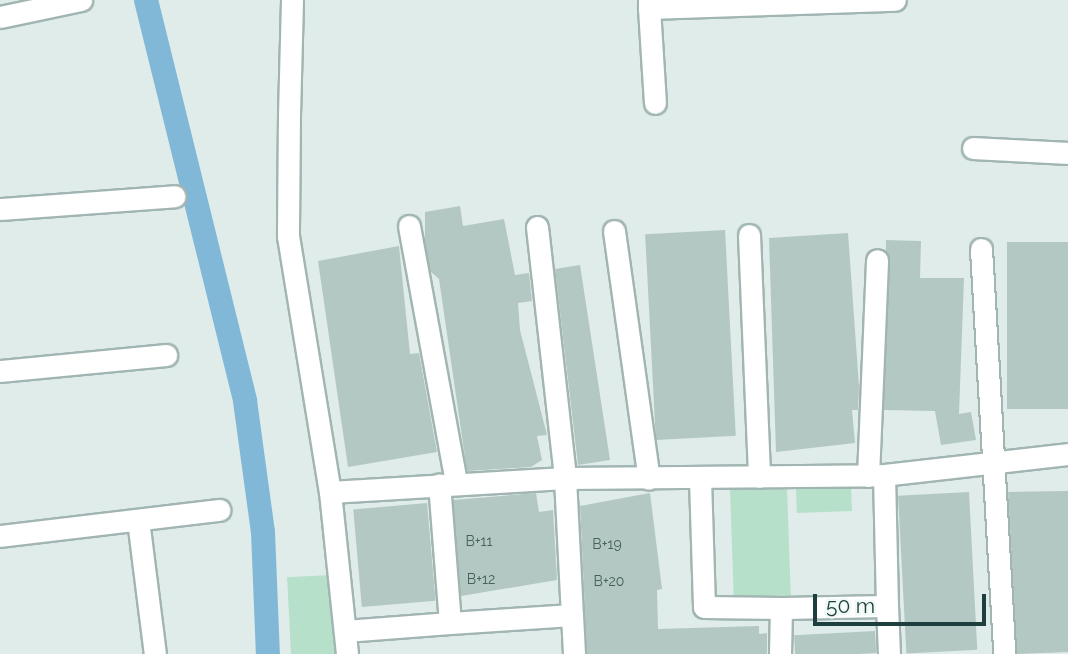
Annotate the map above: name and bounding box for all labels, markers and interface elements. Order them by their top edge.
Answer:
house number: B+11 [465,533,493,549]
house number: B+19 [592,536,622,552]
house number: B+12 [467,571,495,587]
house number: B+20 [594,573,624,589]
scale bar [816,580,989,624]
text: 50 m [826,593,875,618]

